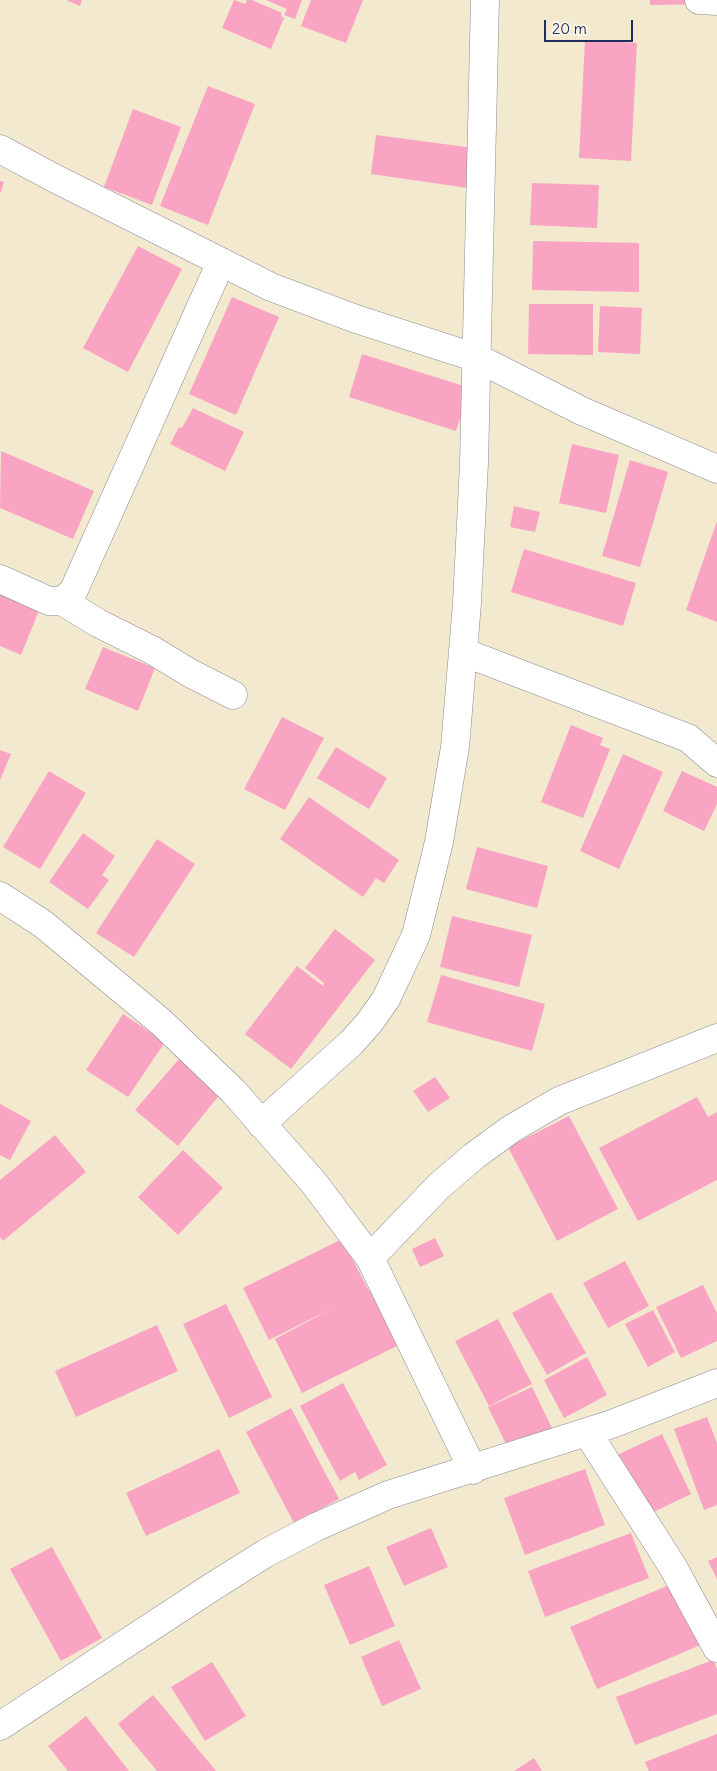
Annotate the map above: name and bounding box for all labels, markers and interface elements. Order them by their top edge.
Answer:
scale bar [547,10,636,42]
text: 20 m [552,19,587,38]

